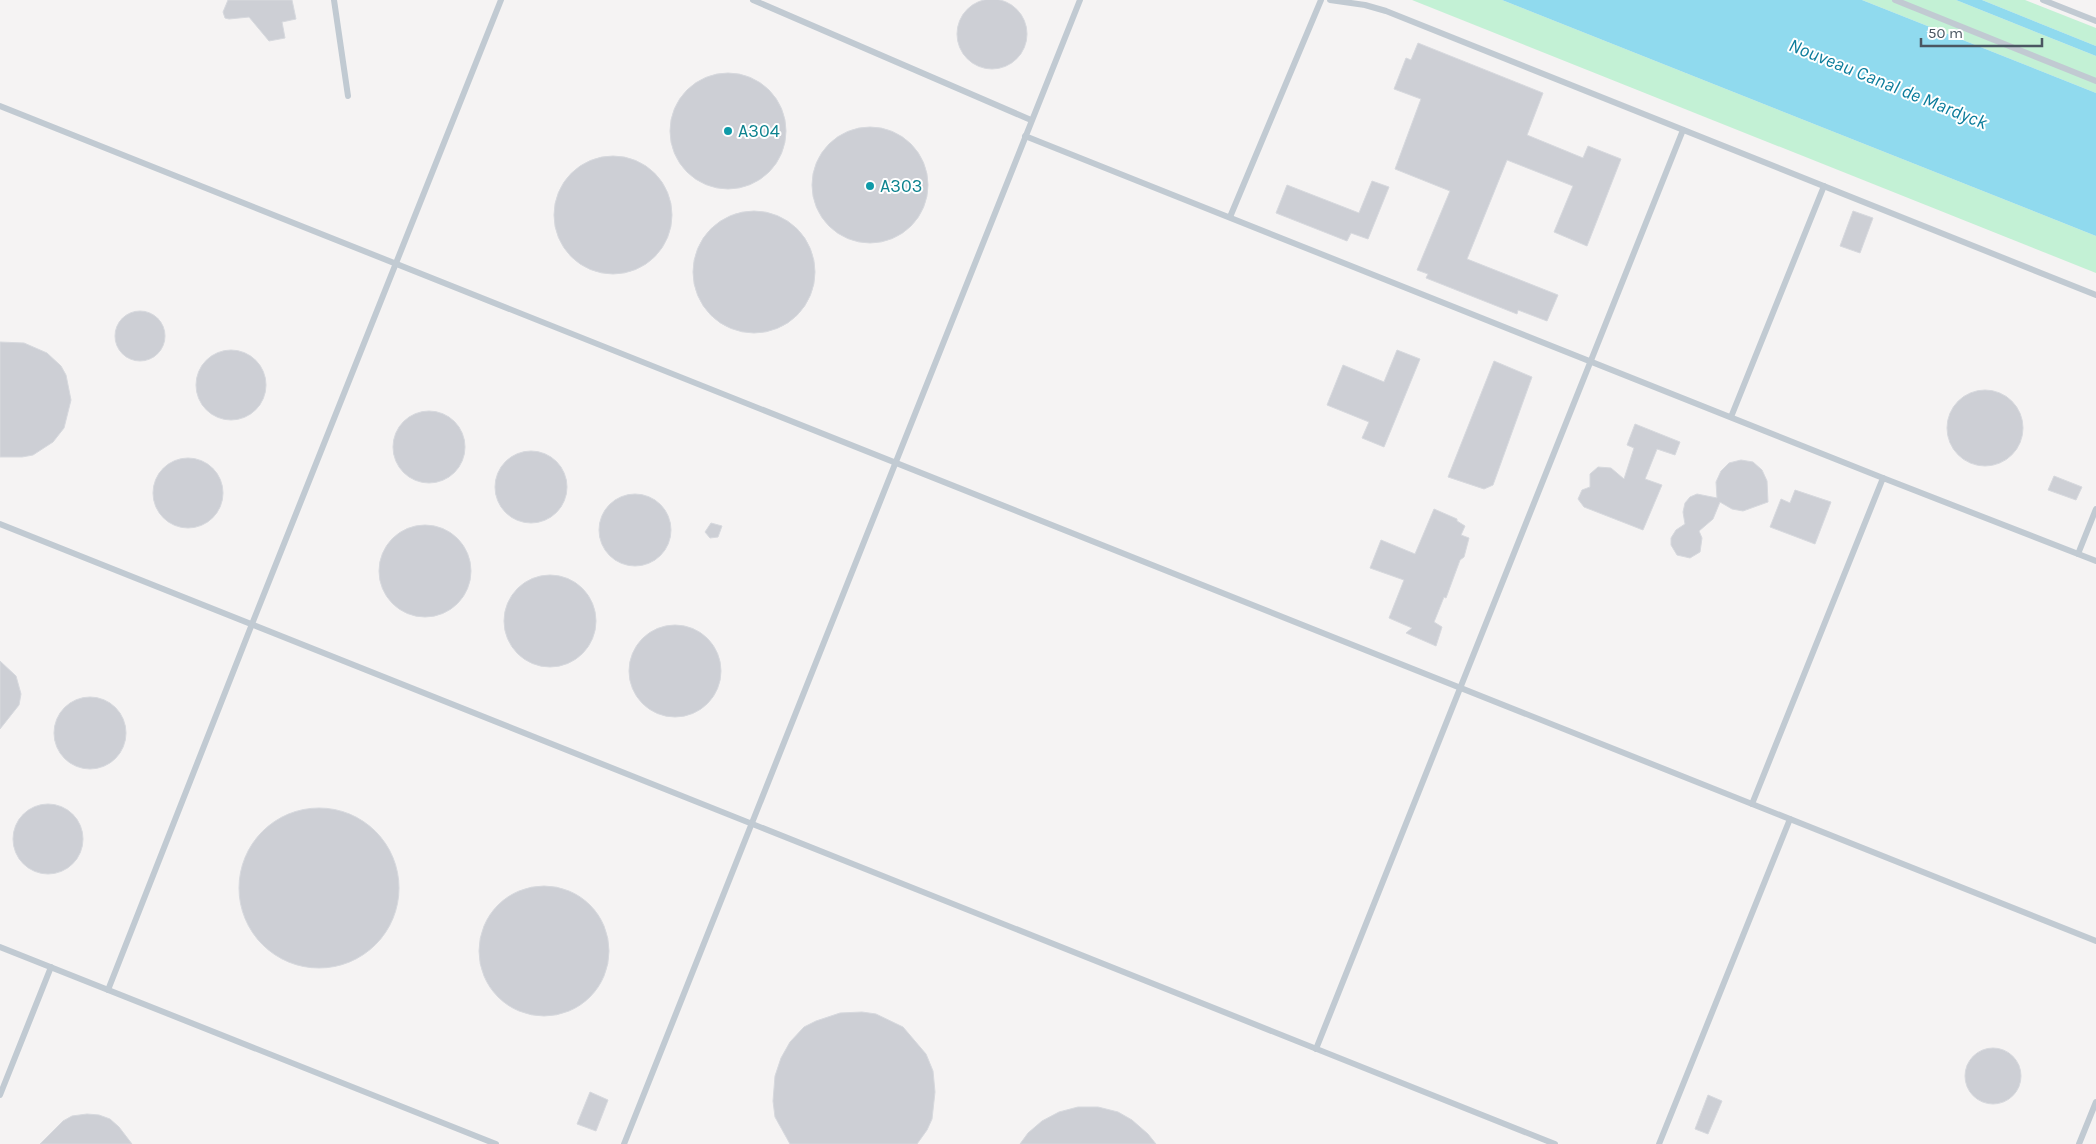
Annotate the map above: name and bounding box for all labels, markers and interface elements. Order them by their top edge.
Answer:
scale bar [1921,15,2042,47]
text: 50 m [1928,24,1963,42]
water label: Nouveau Canal de Mardyck [1786,34,1991,134]
place label: A304 [738,120,780,142]
marker: A304 [722,125,734,137]
place label: A303 [880,175,922,197]
marker: A303 [864,180,876,192]

